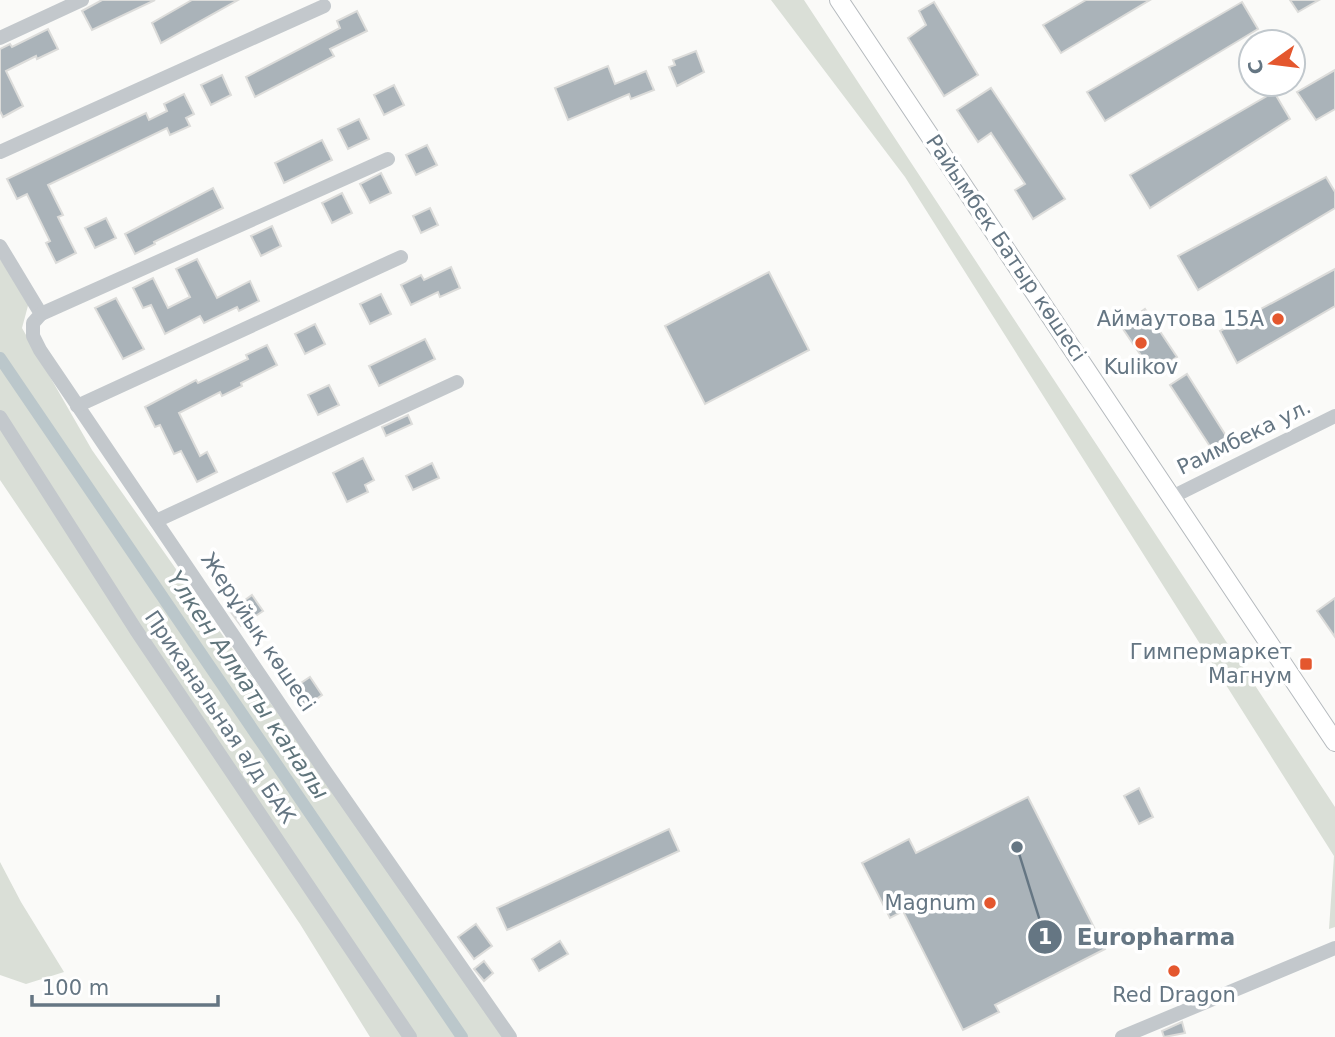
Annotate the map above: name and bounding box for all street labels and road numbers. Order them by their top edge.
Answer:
street label: Райымбек Батыр көшесі [921,130,1091,366]
street label: Раимбека ул. [1173,394,1315,480]
street label: Жерұйық көшесі [196,548,320,716]
street label: Приканальная а/д БАК [140,606,300,828]

